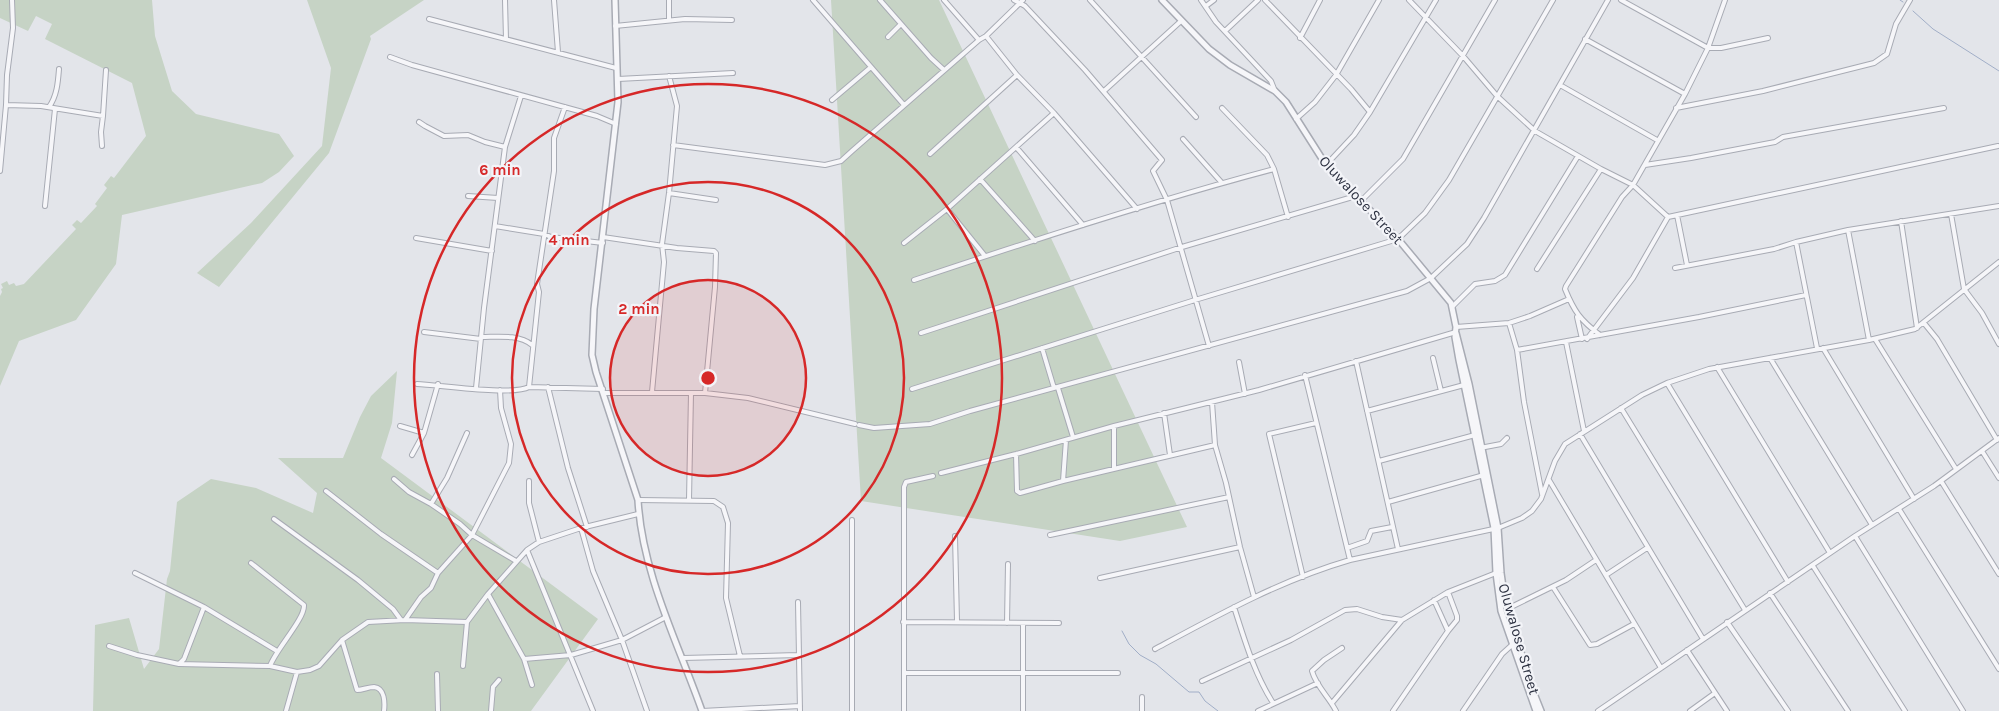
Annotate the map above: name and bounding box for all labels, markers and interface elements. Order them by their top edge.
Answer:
street label: Oluwalose Street [1315,152,1407,248]
text: 6 min [479,161,521,179]
text: 4 min [548,231,590,249]
text: 2 min [618,300,660,318]
centre of rings [699,369,717,387]
street label: Oluwalose Street [1495,581,1544,697]

